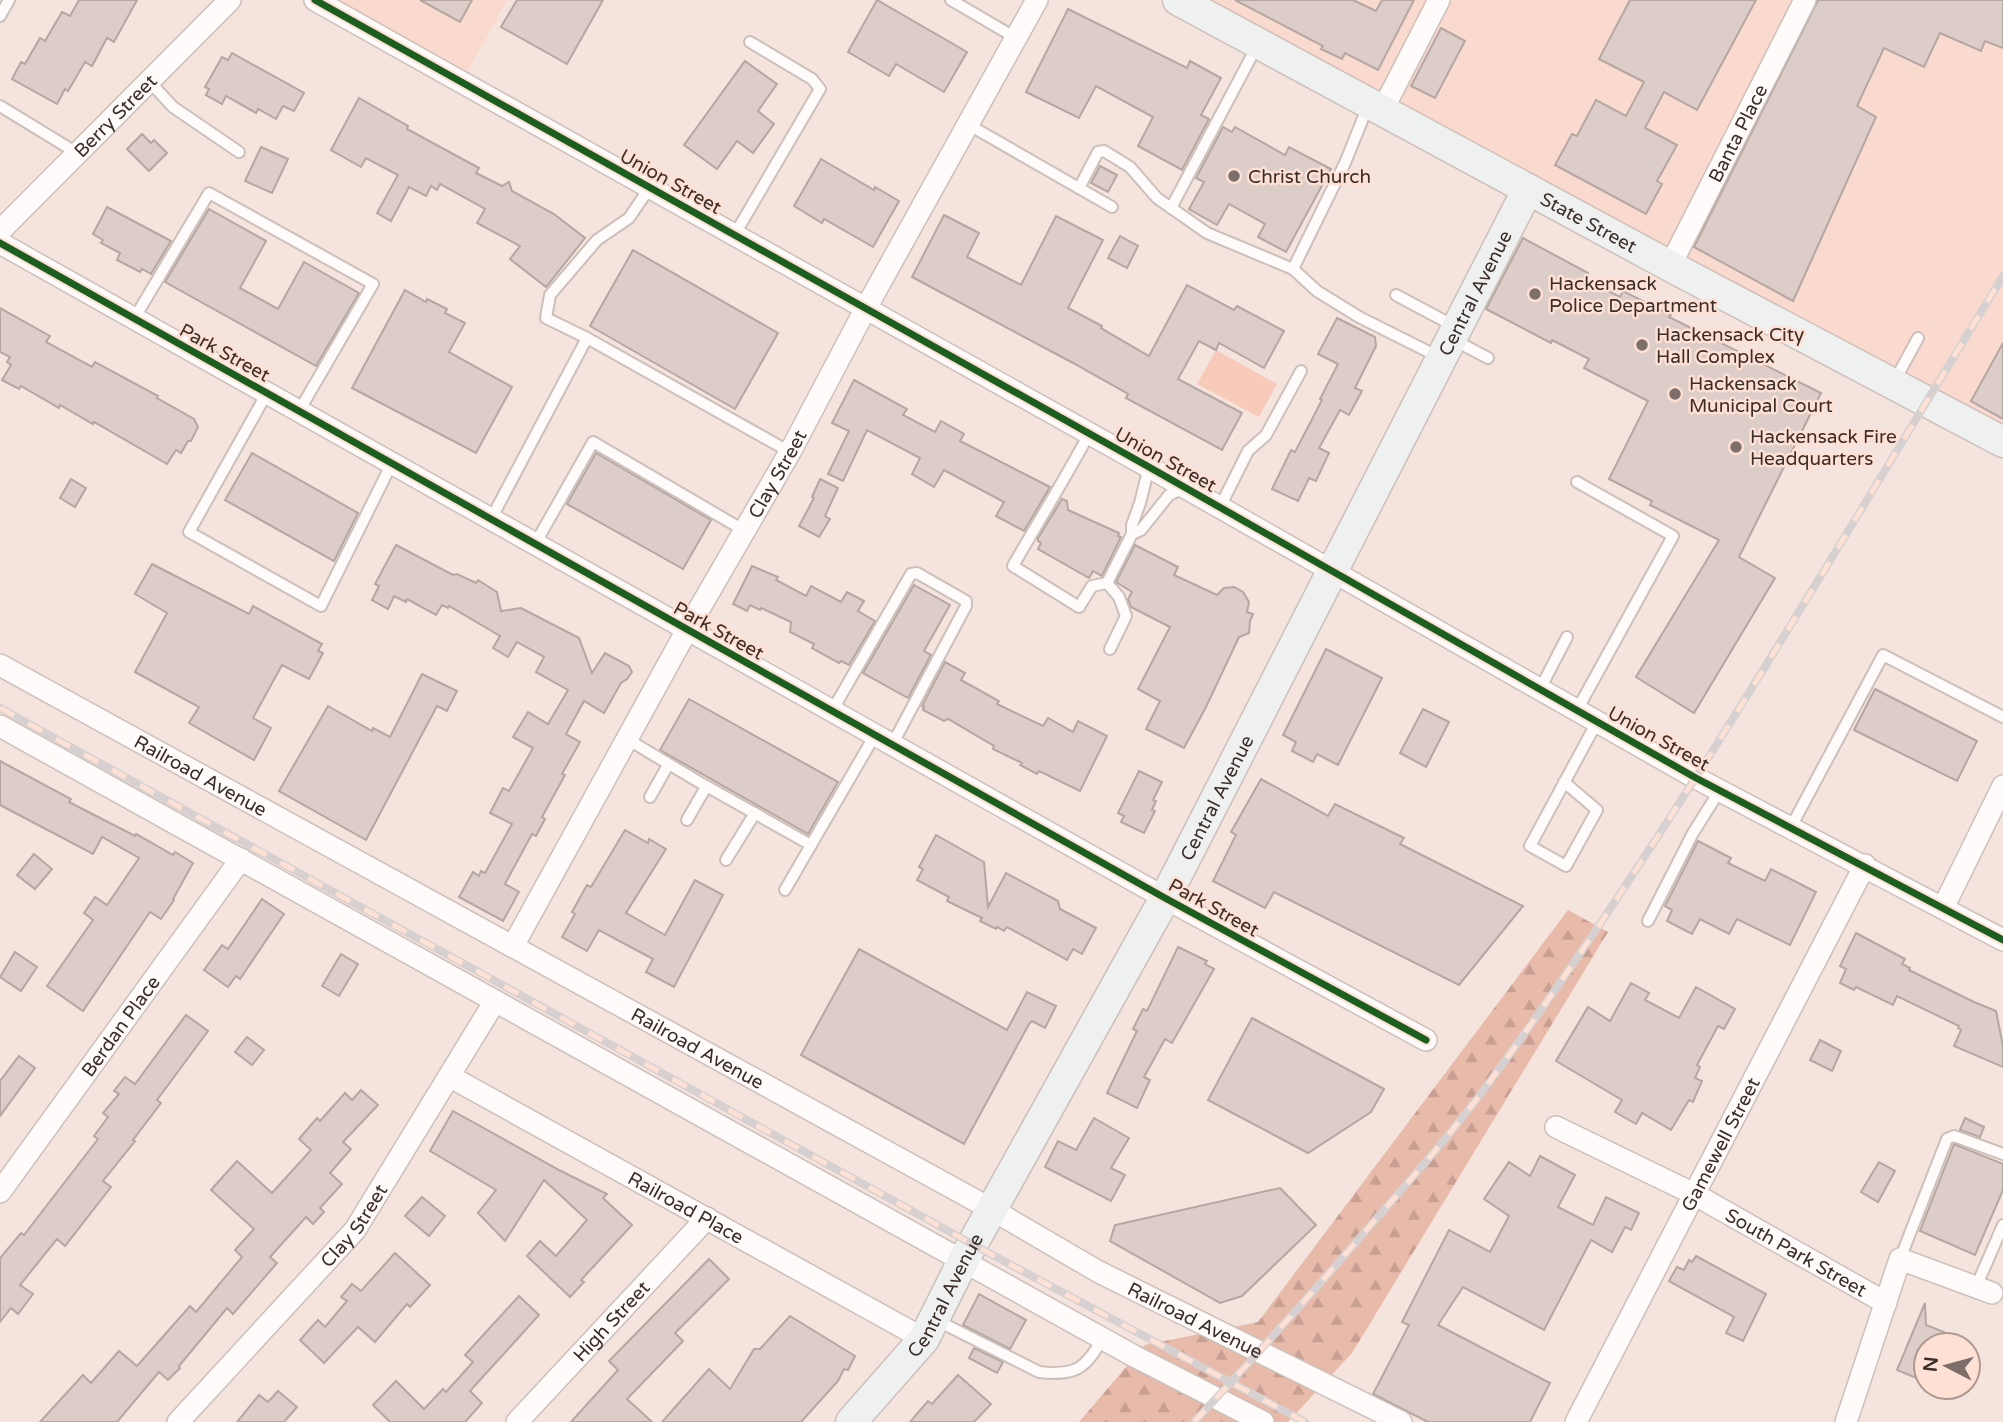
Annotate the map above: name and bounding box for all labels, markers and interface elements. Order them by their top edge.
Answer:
street label: Berry Street [70,70,162,162]
street label: Banta Place [1704,81,1772,186]
street label: Union Street [616,145,725,219]
place label: Christ Church [1248,166,1371,188]
marker: Christ Church [1226,168,1242,184]
street label: State Street [1536,188,1640,258]
street label: Central Avenue [1434,227,1517,360]
place label: Hackensack Police Department [1549,273,1717,317]
marker: Hackensack Police Department [1527,286,1543,302]
street label: Park Street [176,319,274,387]
place label: Hackensack City Hall Complex [1656,324,1804,368]
marker: Hackensack City Hall Complex [1634,337,1650,353]
place label: Hackensack Municipal Court [1689,373,1833,417]
marker: Hackensack Municipal Court [1667,386,1683,402]
street label: Union Street [1111,423,1220,497]
street label: Clay Street [744,426,812,522]
place label: Hackensack Fire Headquarters [1750,426,1897,470]
marker: Hackensack Fire Headquarters [1728,439,1744,455]
street label: Park Street [670,597,768,665]
street label: Union Street [1604,702,1713,776]
street label: Railroad Avenue [130,731,270,821]
street label: Central Avenue [1176,732,1259,864]
street label: Park Street [1165,874,1263,942]
street label: Berdan Place [77,972,165,1081]
street label: Railroad Avenue [627,1004,767,1094]
street label: Gamewell Street [1677,1074,1765,1215]
street label: Railroad Place [624,1167,747,1249]
street label: Clay Street [316,1181,392,1272]
street label: South Park Street [1721,1204,1870,1302]
street label: Central Avenue [903,1230,988,1362]
street label: High Street [569,1277,655,1366]
street label: Railroad Avenue [1124,1278,1266,1363]
north arrow [1912,1331,1982,1401]
text: N [1919,1356,1943,1373]

